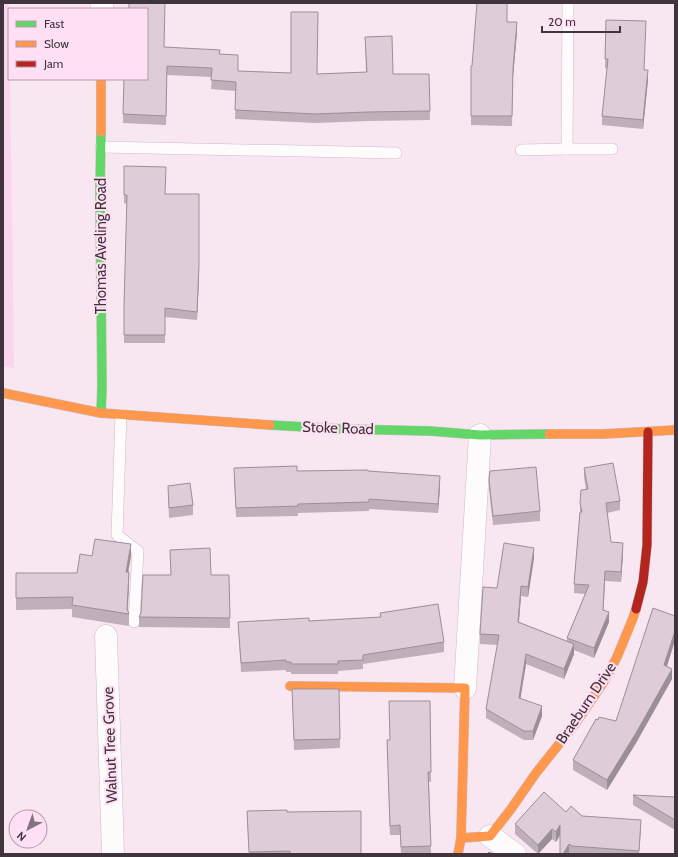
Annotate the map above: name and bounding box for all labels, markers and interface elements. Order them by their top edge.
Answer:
legend [8,8,148,80]
scale bar [542,8,620,34]
text: 20 m [548,14,576,29]
text: Fast [44,16,64,31]
text: Slow [44,36,69,51]
text: Jam [43,56,63,71]
street label: Thomas Aveling Road [92,178,110,314]
street label: Stoke Road [302,418,374,438]
street label: Braeburn Drive [552,658,620,747]
street label: Walnut Tree Grove [99,686,121,804]
north arrow [8,809,48,849]
text: N [14,829,29,844]

